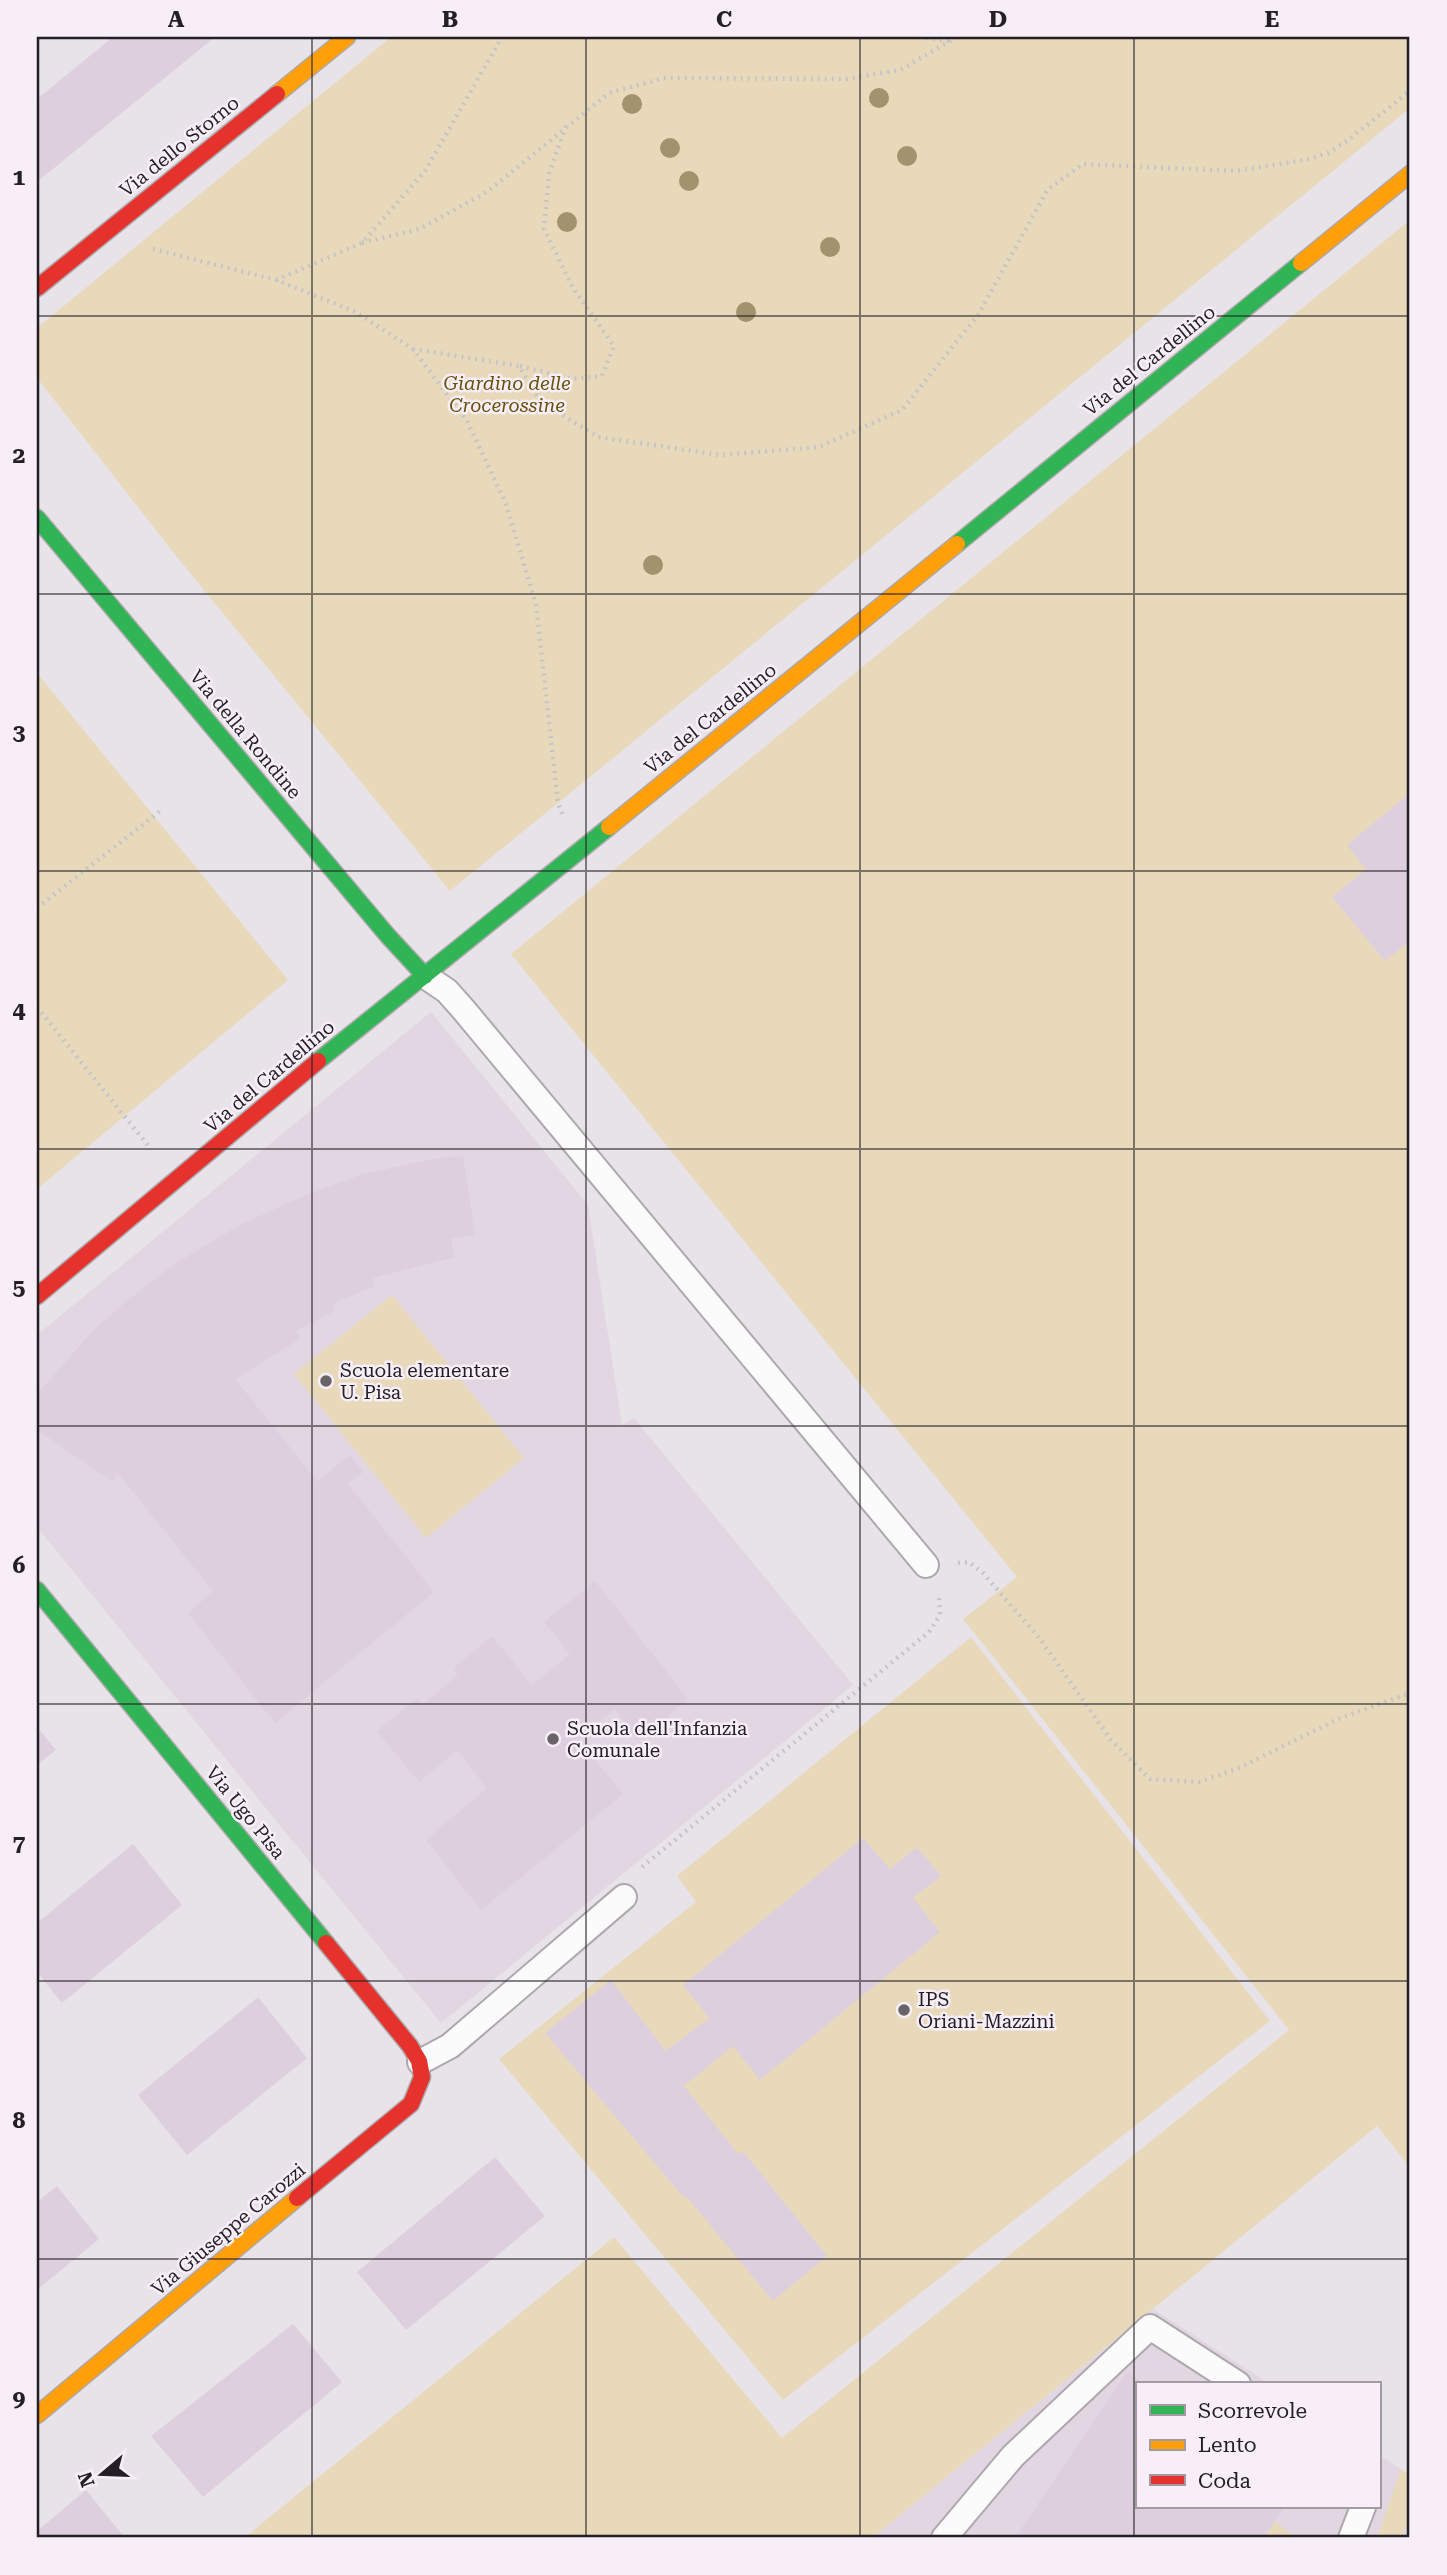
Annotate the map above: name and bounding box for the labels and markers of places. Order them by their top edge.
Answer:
place label: Scuola elementare U. Pisa [340,1359,509,1404]
marker: Scuola elementare U. Pisa [318,1373,334,1389]
place label: Scuola dell'Infanzia Comunale [567,1717,748,1762]
marker: Scuola dell'Infanzia Comunale [545,1731,561,1747]
place label: IPS Oriani-Mazzini [918,1988,1055,2033]
marker: IPS Oriani-Mazzini [896,2002,912,2018]

